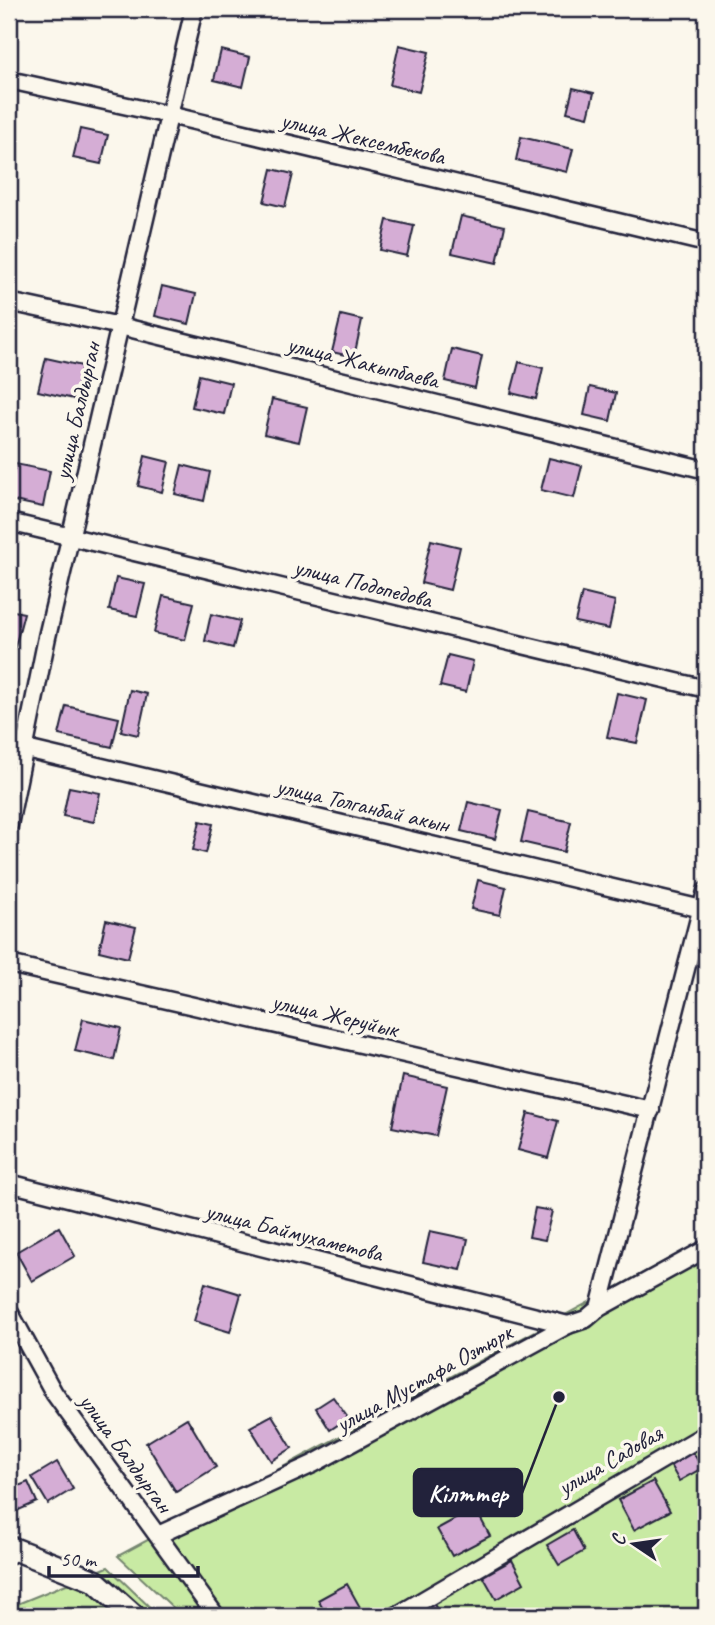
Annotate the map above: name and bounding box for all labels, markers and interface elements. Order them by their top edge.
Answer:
street label: улица Жексембекова [276,104,449,172]
street label: улица Жакыпбаева [282,328,444,396]
street label: улица Балдырган [46,337,108,485]
street label: улица Подопедова [289,551,436,615]
street label: улица Толганбай акын [272,770,454,840]
street label: улица Жеруйык [267,986,403,1045]
street label: улица Баймухаметова [201,1195,387,1269]
street label: улица Мустафа Озтюрк [329,1316,520,1440]
street label: улица Балдырган [71,1386,181,1520]
street label: улица Садовая [550,1417,669,1503]
callout: Кілттер [414,1469,522,1516]
text: Кілттер [428,1477,510,1510]
north arrow [600,1510,670,1580]
text: С [606,1531,632,1548]
scale bar [49,1534,198,1578]
text: 50 m [60,1546,98,1572]

